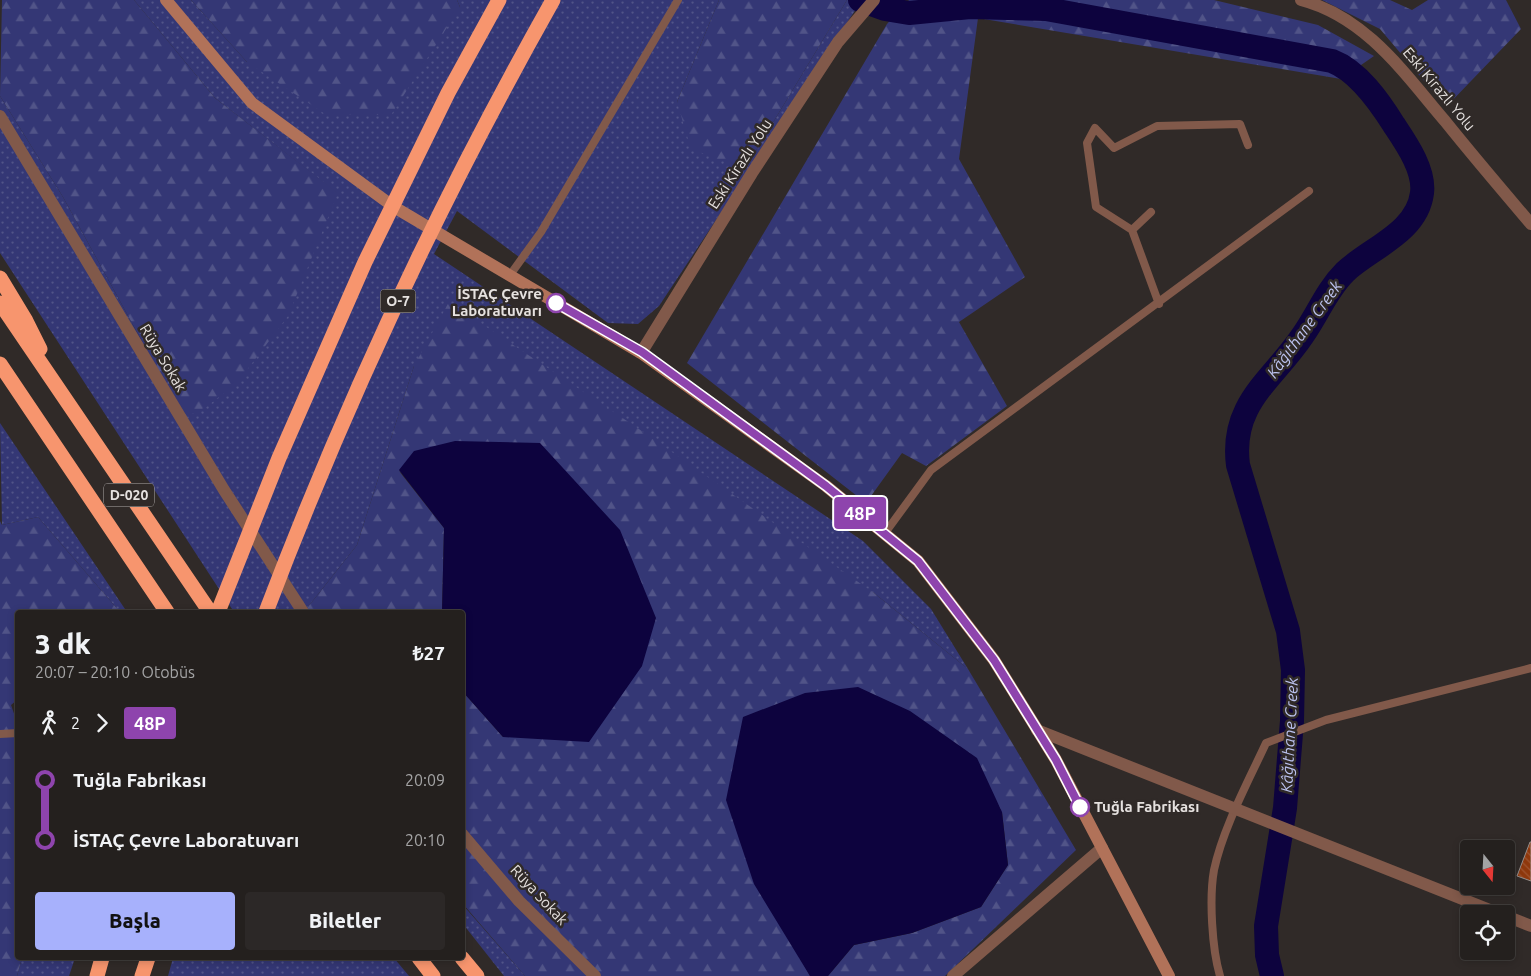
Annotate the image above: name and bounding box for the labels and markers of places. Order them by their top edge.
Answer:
place label: İSTAÇ Çevre Laboratuvarı [452,285,542,319]
marker: İSTAÇ Çevre Laboratuvarı [546,293,566,313]
marker: Tuğla Fabrikası [1070,797,1090,817]
place label: Tuğla Fabrikası [1094,798,1199,815]

